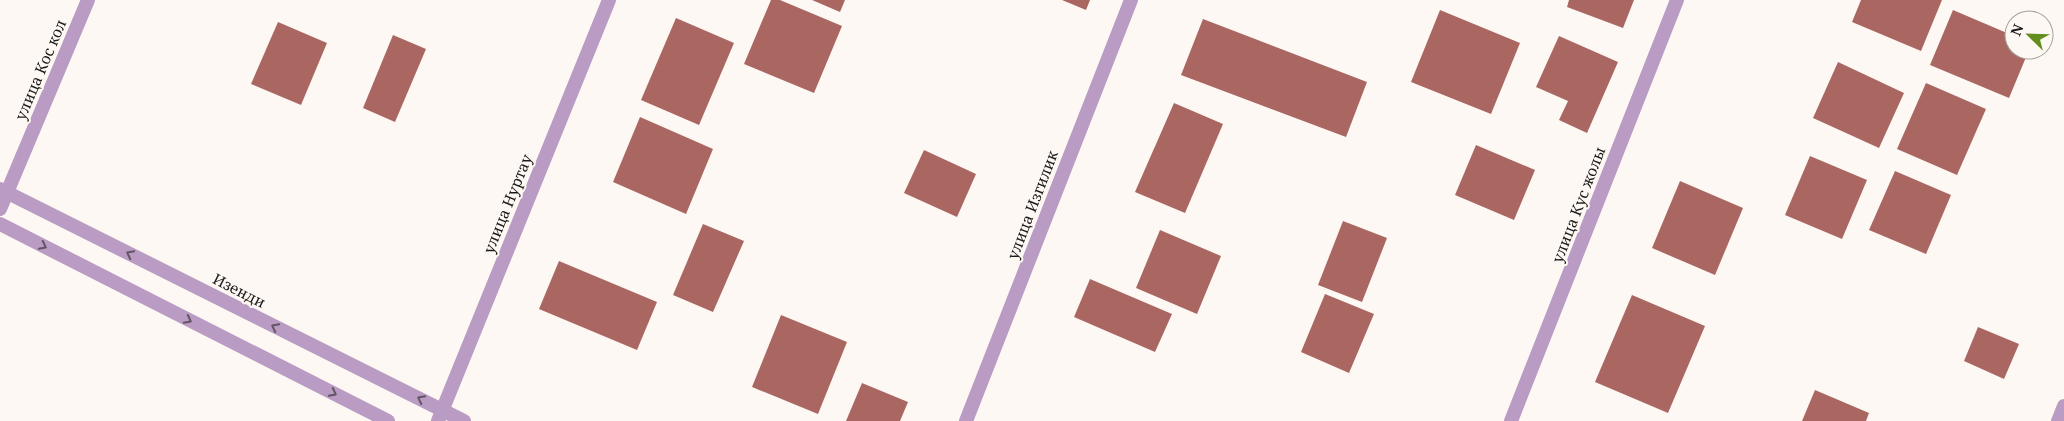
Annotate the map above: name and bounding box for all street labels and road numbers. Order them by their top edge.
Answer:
street label: улица Кос кол [10,16,70,123]
street label: улица Кус жолы [1547,144,1609,266]
street label: улица Изгилик [1002,147,1062,262]
street label: улица Нуртау [478,151,536,256]
street label: Изенди [210,268,269,312]

